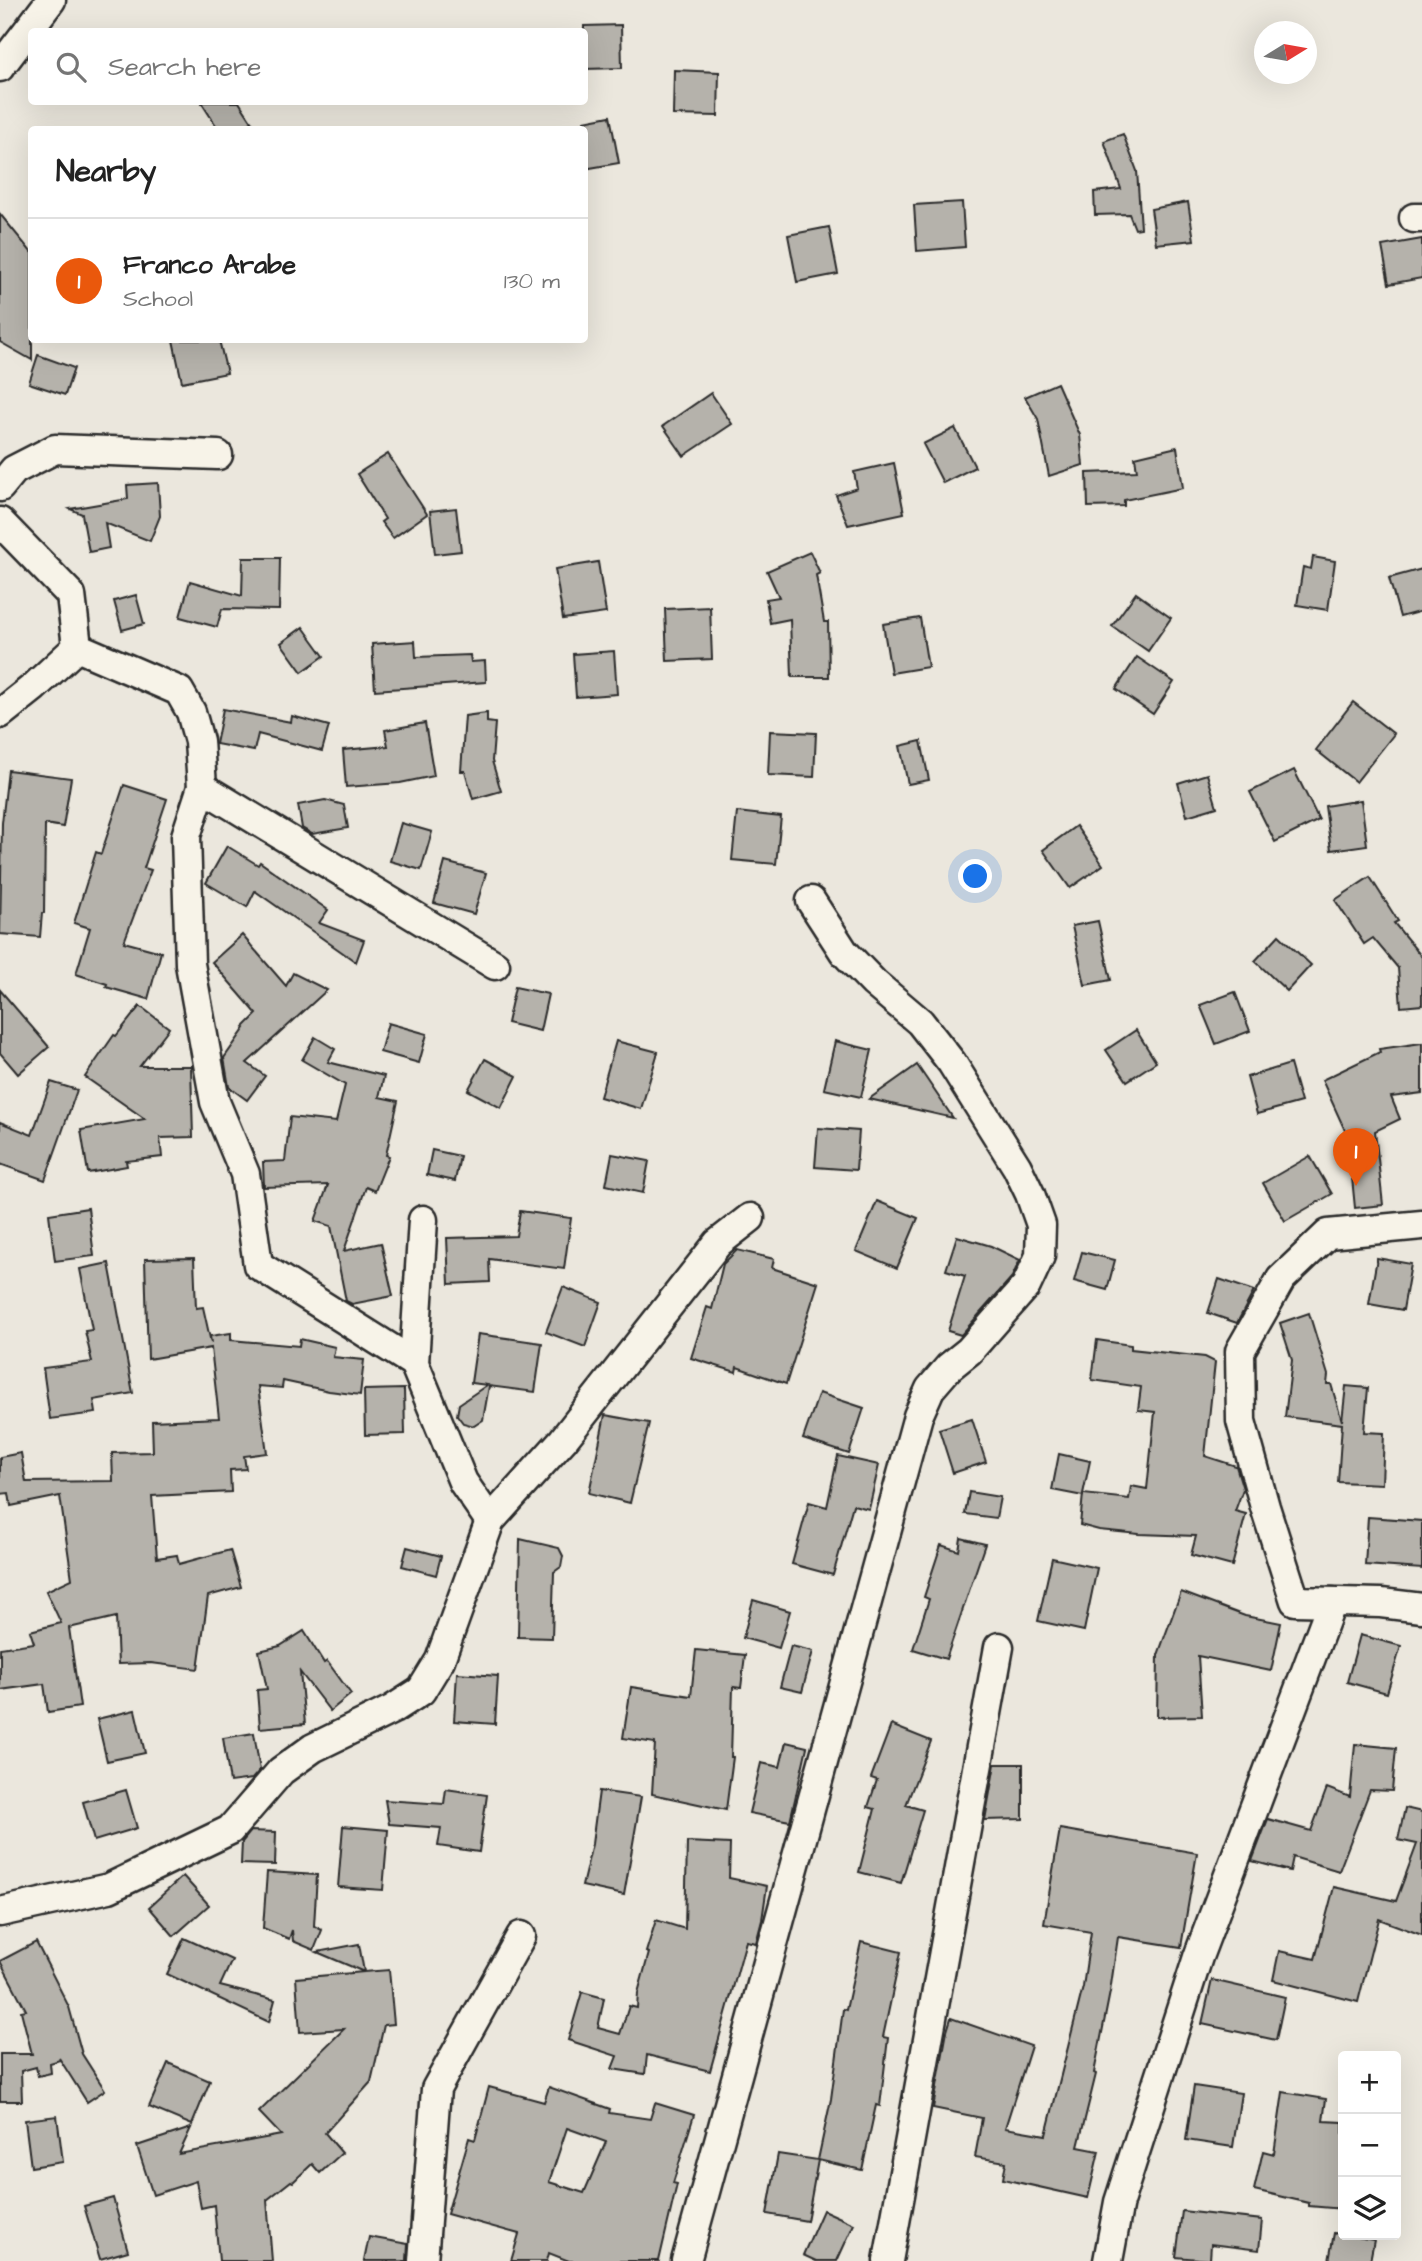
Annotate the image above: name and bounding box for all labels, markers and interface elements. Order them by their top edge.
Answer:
north arrow [1254,21,1317,84]
search box [28,28,588,105]
icon: search [52,48,90,86]
text: Search here [108,49,261,85]
text: Nearby [56,151,156,193]
text: Franco Arabe [123,247,296,283]
text: 1 [78,265,80,297]
text: 130 m [504,265,560,297]
text: School [123,283,193,315]
your location [958,859,992,893]
pin: 1 [1333,1128,1379,1186]
map controls [1338,2051,1401,2240]
button: + [1338,2051,1401,2114]
button: − [1338,2114,1401,2177]
button: layers [1338,2177,1401,2240]

